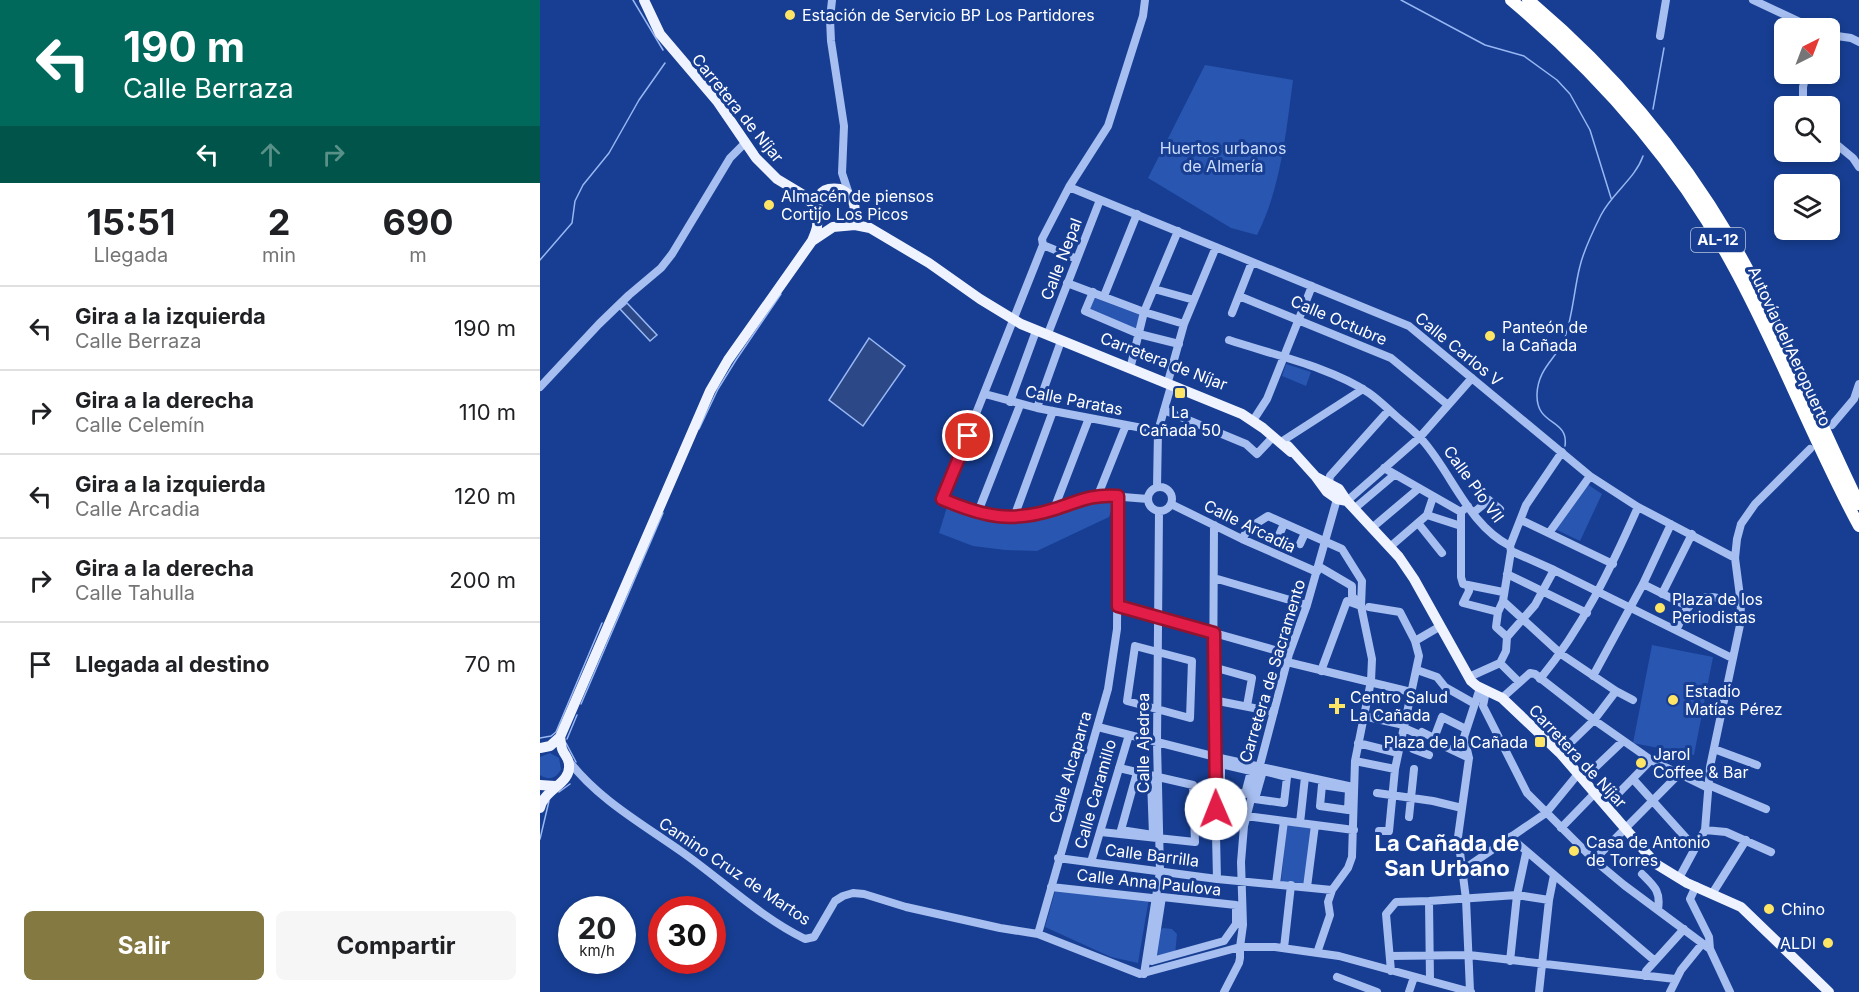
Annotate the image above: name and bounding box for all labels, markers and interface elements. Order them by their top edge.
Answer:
place label: Estación de Servicio BP Los Partidores [802,5,1095,25]
marker: Estación de Servicio BP Los Partidores [783,8,797,22]
north arrow [1774,18,1840,84]
map controls [1774,18,1840,240]
text: 190 m [123,21,245,72]
icon: left [24,24,102,102]
street label: Carretera de Níjar [688,49,788,167]
text: Calle Berraza [123,72,294,105]
button: search [1774,96,1840,162]
icon: left [191,138,224,171]
icon: ahead [254,138,287,171]
icon: right [317,138,350,171]
park label: Huertos urbanos de Almería [1160,138,1286,176]
button: layers [1774,174,1840,240]
place label: Almacén de piensos Cortijo Los Picos [781,186,934,224]
marker: Almacén de piensos Cortijo Los Picos [762,198,776,212]
text: 15:51 [86,200,176,244]
text: 2 [268,200,290,244]
text: 690 [383,200,454,244]
street label: Calle Nepal [1036,215,1086,303]
road number: AL-12 [1691,228,1745,252]
text: Llegada [94,243,168,267]
text: min [262,243,296,267]
text: m [409,243,427,267]
street label: Autovía del Aeropuerto [1744,263,1836,429]
street label: Calle Octubre [1288,291,1390,349]
text: Gira a la izquierda [75,303,266,329]
street label: Calle Carlos V [1411,308,1507,390]
icon: left [24,312,57,345]
text: 190 m [454,315,516,341]
place label: Panteón de la Cañada [1502,317,1588,355]
street label: Carretera de Níjar [1098,328,1230,394]
text: Calle Berraza [75,329,201,353]
marker: Panteón de la Cañada [1483,329,1497,343]
street label: Calle Paratas [1023,381,1125,419]
marker: La Cañada 50 [1173,386,1187,400]
text: Gira a la derecha [75,387,254,413]
icon: right [24,396,57,429]
text: 110 m [459,399,516,425]
place label: La Cañada 50 [1139,402,1221,440]
pin [942,410,993,461]
text: Calle Celemín [75,413,205,437]
icon: arrive [951,419,984,452]
street label: Calle Pío VII [1439,442,1509,526]
text: Gira a la izquierda [75,471,266,497]
icon: left [24,480,57,513]
text: 120 m [454,483,516,509]
street label: Calle Arcadia [1201,495,1299,557]
text: Calle Arcadia [75,497,200,521]
text: Gira a la derecha [75,555,254,581]
icon: right [24,564,57,597]
text: 200 m [449,567,516,593]
street label: Carretera de Sacramento [1235,577,1309,765]
text: Calle Tahulla [75,581,195,605]
place label: Plaza de los Periodistas [1672,589,1763,627]
marker: Plaza de los Periodistas [1653,601,1667,615]
icon: arrive [24,648,57,681]
text: Llegada al destino [75,651,269,677]
text: 70 m [465,651,516,677]
place label: Estadio Matías Pérez [1685,681,1783,719]
place label: Centro Salud La Cañada [1350,687,1448,725]
street label: Calle Ajedrea [1133,693,1153,793]
marker: Estadio Matías Pérez [1666,693,1680,707]
marker: Centro Salud La Cañada [1328,697,1346,715]
street label: Carretera de Níjar [1525,700,1631,812]
street label: Calle Alcaparra [1044,709,1096,825]
place label: Plaza de la Cañada [1384,732,1528,752]
marker: Plaza de la Cañada [1533,735,1547,749]
street label: Calle Caramillo [1070,737,1120,851]
place label: Jarol Coffee & Bar [1653,744,1748,782]
marker: Jarol Coffee & Bar [1634,756,1648,770]
position arrow [1184,777,1248,841]
street label: Camino Cruz de Martos [655,813,815,929]
district label: La Cañada de San Urbano [1375,830,1519,881]
place label: Casa de Antonio de Torres [1586,832,1710,870]
street label: Calle Barrilla [1104,839,1200,871]
marker: Casa de Antonio de Torres [1567,844,1581,858]
street label: Calle Anna Paulova [1076,864,1222,900]
speed limit sign: 30 [648,896,726,974]
place label: Chino [1781,899,1825,919]
marker: Chino [1762,902,1776,916]
text: 20 [577,910,617,946]
button: Salir [24,911,264,980]
button: Compartir [276,911,516,980]
place label: ALDI [1780,933,1816,953]
marker: ALDI [1821,936,1835,950]
text: km/h [579,941,615,960]

